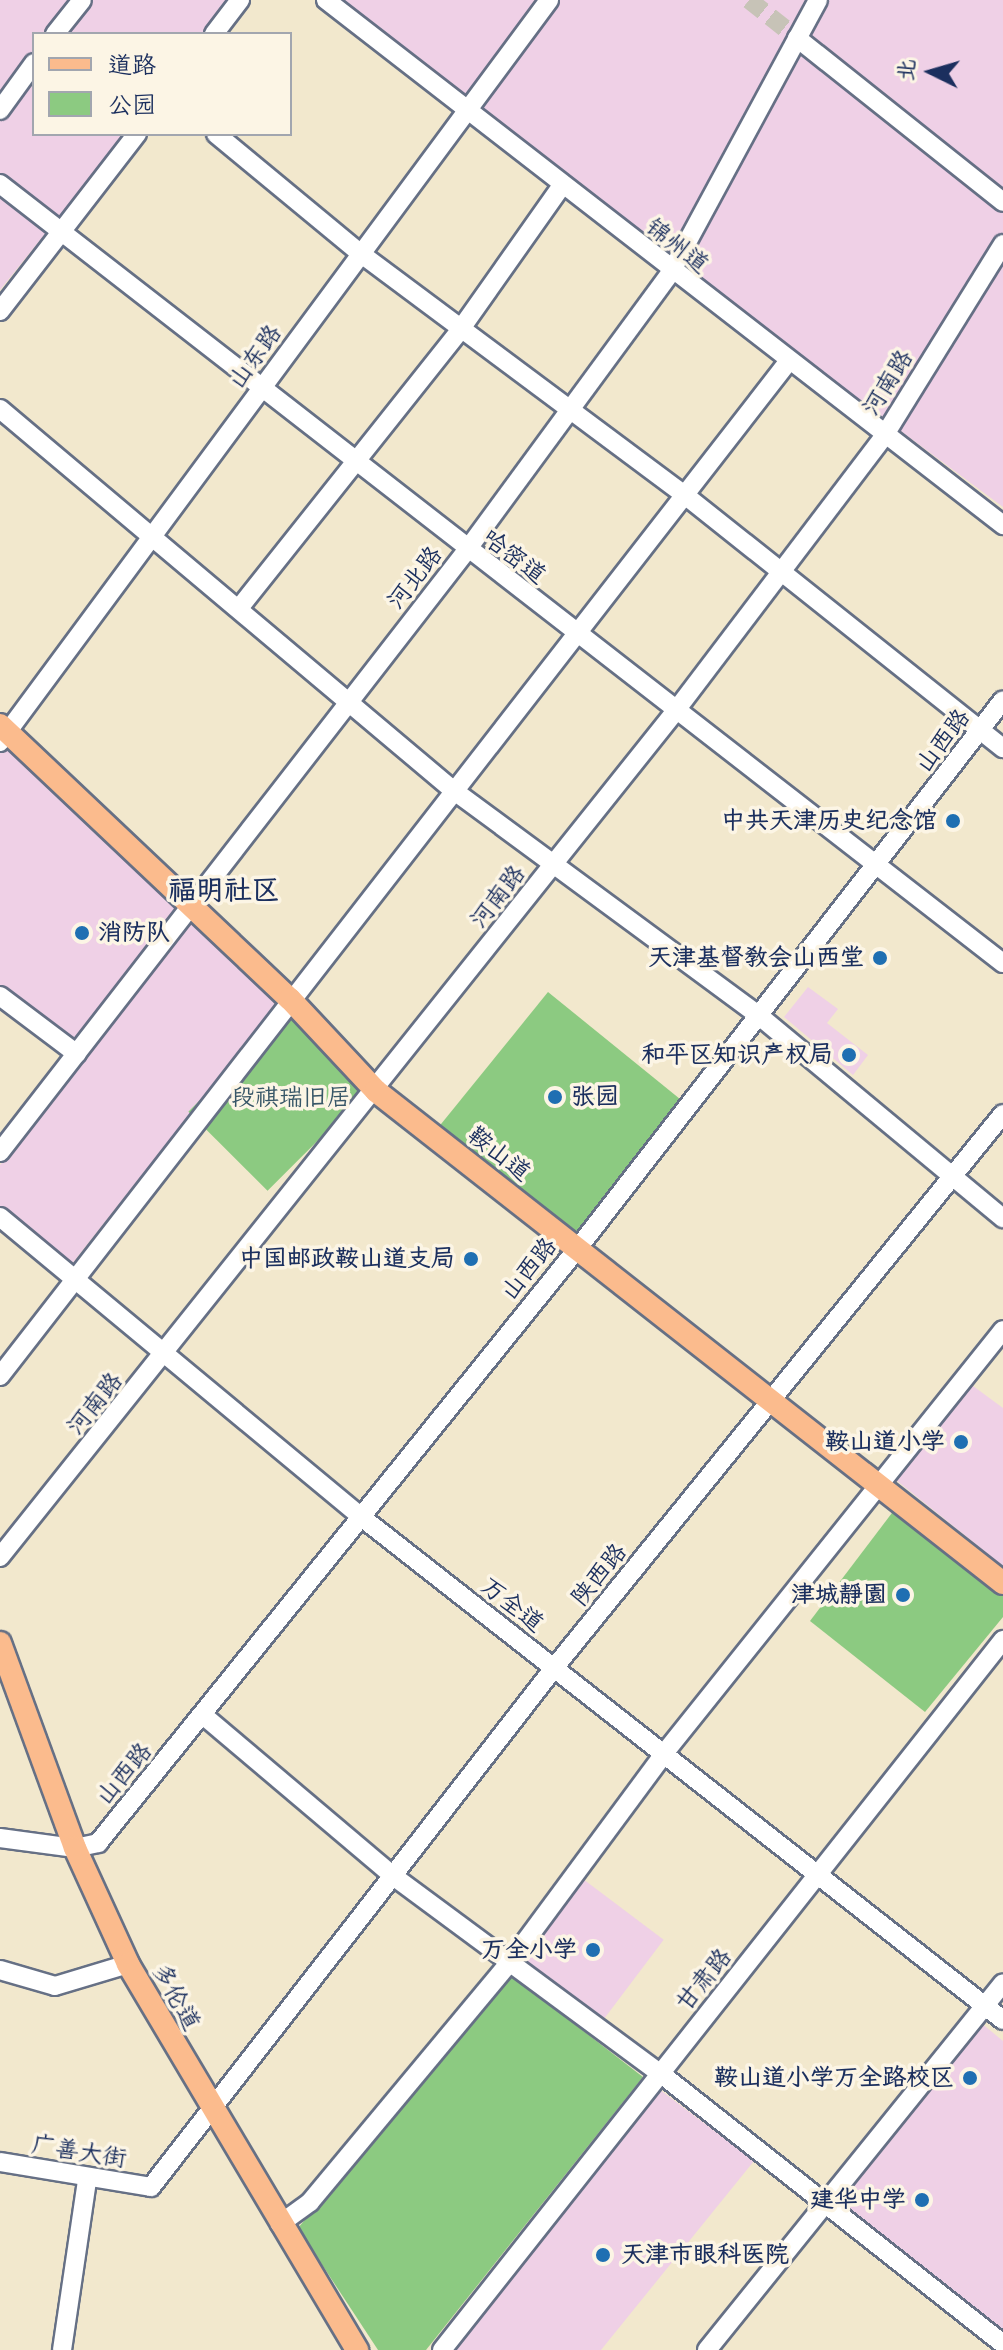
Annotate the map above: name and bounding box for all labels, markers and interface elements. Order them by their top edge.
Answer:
legend [32,32,292,136]
north arrow [891,32,971,112]
text: 道路 [108,51,156,80]
text: 北 [892,58,921,82]
text: 公园 [108,91,156,120]
street label: 锦州道 [640,212,714,280]
street label: 山东路 [222,319,288,395]
street label: 河南路 [857,345,919,421]
street label: 哈密道 [477,524,551,590]
street label: 河北路 [381,541,449,615]
street label: 山西路 [910,704,976,778]
place label: 中共天津历史纪念馆 [721,807,937,835]
marker: 中共天津历史纪念馆 [944,812,962,830]
street label: 河南路 [464,860,532,934]
district label: 福明社区 [168,874,280,908]
place label: 消防队 [98,919,170,947]
marker: 消防队 [73,924,91,942]
place label: 天津基督教会山西堂 [648,944,864,972]
marker: 天津基督教会山西堂 [871,949,889,967]
place label: 和平区知识产权局 [641,1041,833,1069]
marker: 和平区知识产权局 [840,1046,858,1064]
place label: 张园 [571,1083,619,1111]
park label: 段祺瑞旧居 [231,1084,351,1112]
marker: 张园 [546,1088,564,1106]
street label: 鞍山道 [462,1120,536,1188]
street label: 山西路 [495,1232,563,1306]
place label: 中国邮政鞍山道支局 [239,1245,455,1273]
marker: 中国邮政鞍山道支局 [462,1250,480,1268]
street label: 河南路 [61,1367,129,1441]
place label: 鞍山道小学 [825,1428,945,1456]
marker: 鞍山道小学 [952,1433,970,1451]
street label: 陕西路 [565,1538,633,1612]
street label: 万全道 [475,1571,549,1639]
place label: 津城靜園 [791,1581,887,1609]
marker: 津城靜園 [894,1586,912,1604]
street label: 山西路 [90,1737,158,1811]
place label: 万全小学 [481,1936,577,1964]
marker: 万全小学 [584,1941,602,1959]
street label: 甘肃路 [670,1943,738,2017]
street label: 多伦道 [146,1959,206,2035]
place label: 鞍山道小学万全路校区 [714,2064,954,2092]
marker: 鞍山道小学万全路校区 [961,2069,979,2087]
street label: 广善大街 [29,2130,129,2174]
place label: 建华中学 [810,2186,906,2214]
marker: 建华中学 [913,2191,931,2209]
place label: 天津市眼科医院 [621,2241,789,2269]
marker: 天津市眼科医院 [592,2244,614,2266]

